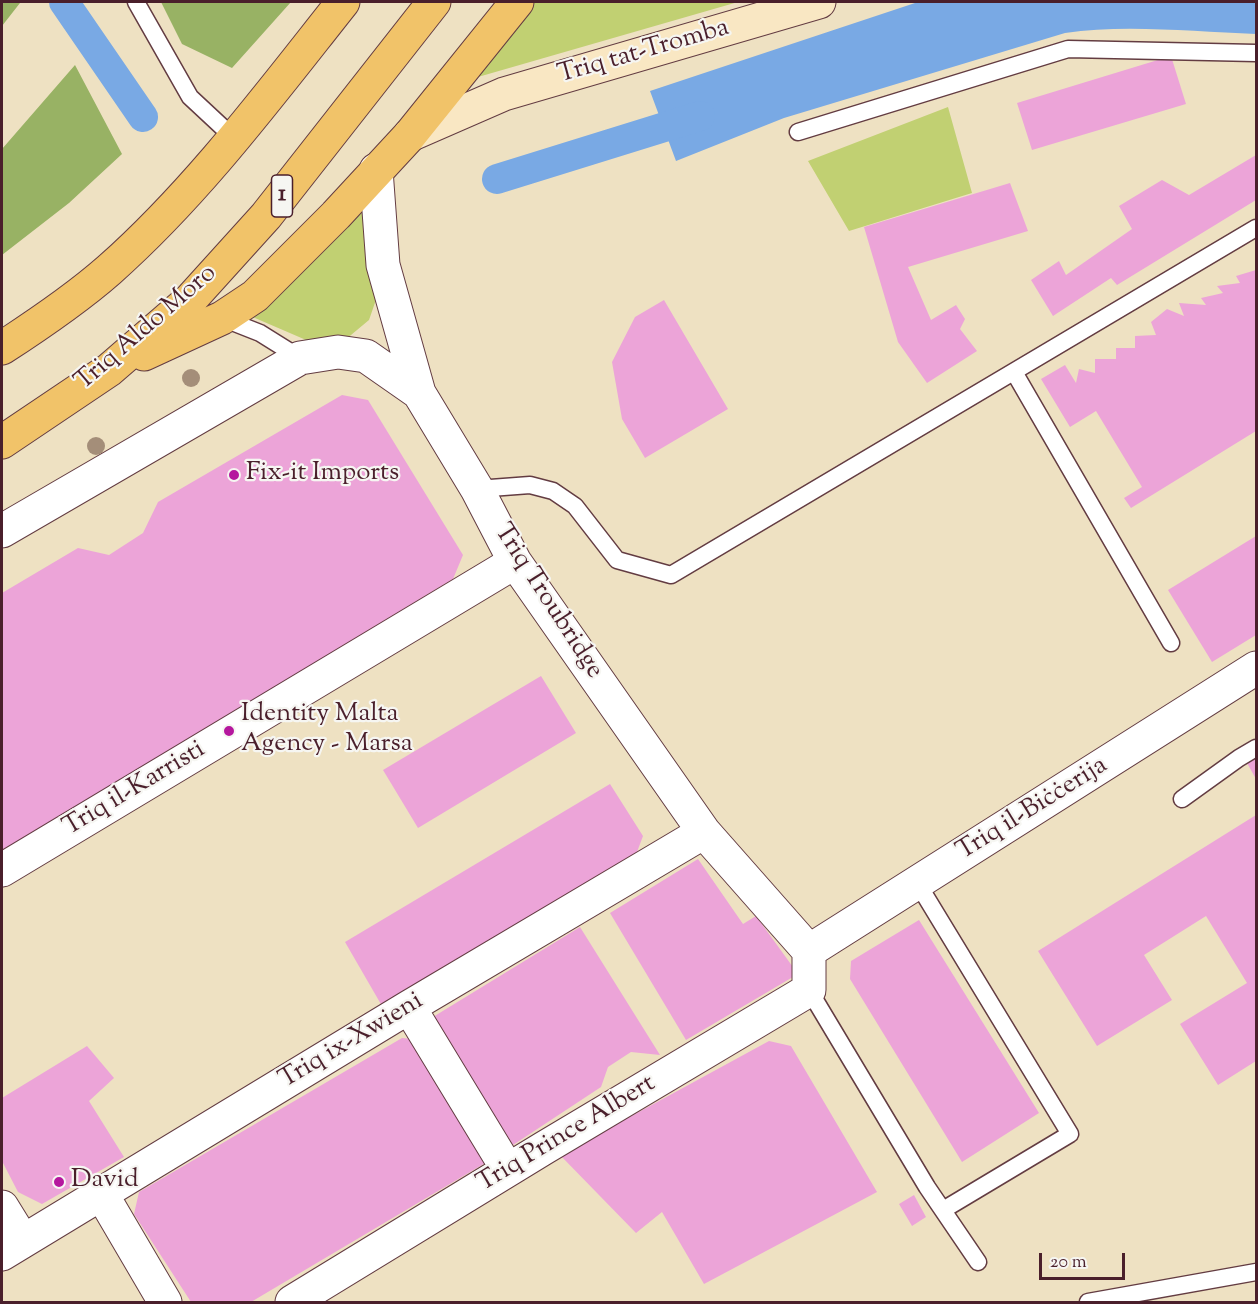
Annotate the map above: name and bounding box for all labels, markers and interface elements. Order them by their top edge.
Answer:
street label: Triq tat-Tromba [555,14,733,92]
road number: 1 [272,175,292,217]
street label: Triq Aldo Moro [70,259,224,399]
place label: Fix-it Imports [246,459,399,491]
marker: Fix-it Imports [227,468,241,482]
street label: Triq Troubridge [485,519,609,685]
place label: Identity Malta Agency - Marsa [241,700,413,762]
marker: Identity Malta Agency - Marsa [222,724,236,738]
street label: Triq il-Karristi [58,735,212,845]
street label: Triq il-Biċċerija [952,751,1114,869]
street label: Triq ix-Xwieni [274,987,430,1097]
street label: Triq Prince Albert [472,1069,662,1201]
place label: David [71,1166,139,1198]
marker: David [52,1175,66,1189]
scale bar [1042,1241,1128,1279]
text: 20 m [1050,1250,1087,1276]

